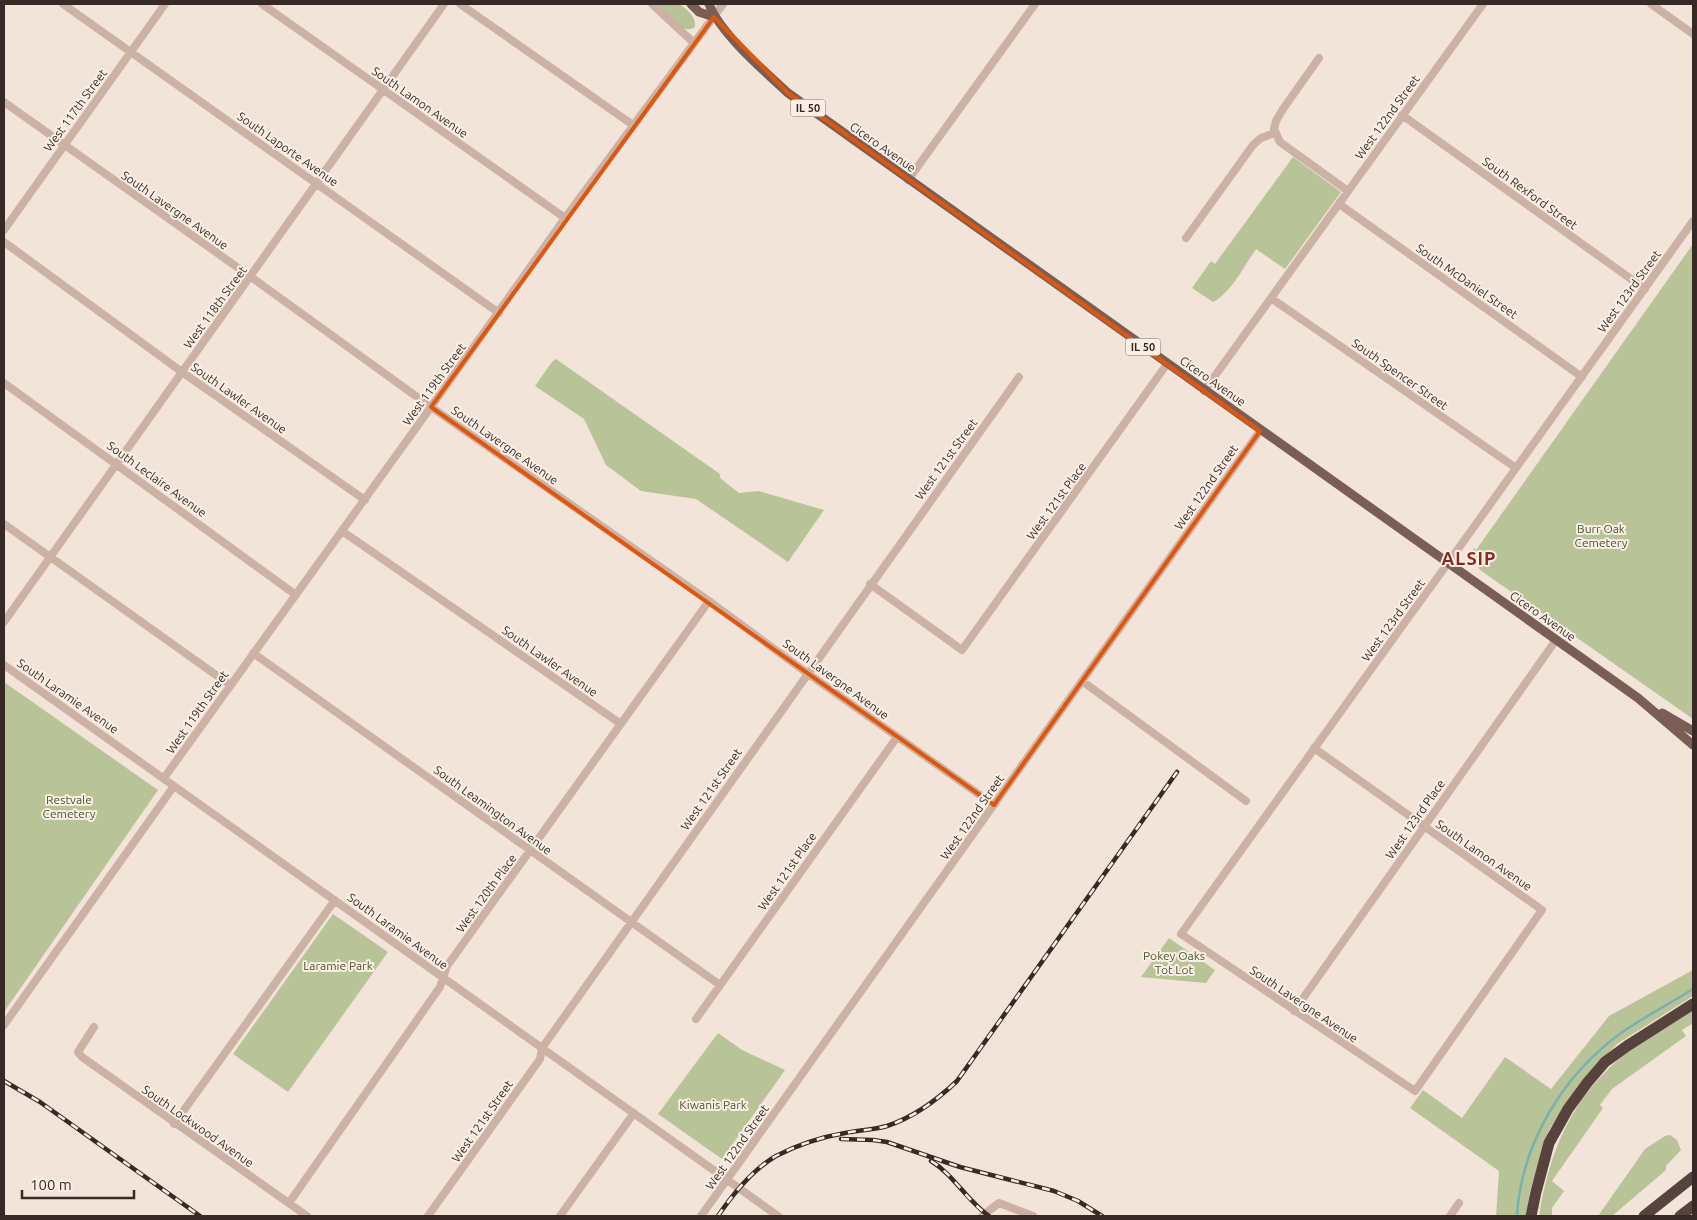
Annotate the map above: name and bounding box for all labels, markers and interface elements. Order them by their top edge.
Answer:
street label: South Lamon Avenue [370,64,470,140]
street label: West 117th Street [41,66,109,154]
street label: West 122nd Street [1352,72,1422,162]
road number: IL 50 [790,100,826,116]
street label: South Laporte Avenue [235,109,341,189]
street label: Cicero Avenue [848,120,918,174]
street label: South Rexford Street [1480,154,1580,232]
street label: South Lavergne Avenue [119,168,231,252]
street label: South McDaniel Street [1414,241,1520,321]
street label: West 123rd Street [1595,247,1663,335]
street label: West 118th Street [181,263,249,351]
street label: South Spencer Street [1349,336,1451,412]
road number: IL 50 [1126,338,1160,356]
street label: West 119th Street [400,340,468,428]
street label: Cicero Avenue [1178,354,1248,408]
street label: South Lawler Avenue [189,360,289,436]
street label: South Lavergne Avenue [449,403,561,487]
street label: West 121st Street [912,416,980,502]
street label: South Leclaire Avenue [105,439,209,519]
street label: West 122nd Street [1172,442,1240,532]
street label: West 121st Place [1024,460,1088,542]
park label: Burr Oak Cemetery [1575,522,1628,549]
district label: ALSIP [1442,548,1496,568]
street label: West 123rd Street [1359,576,1427,664]
street label: Cicero Avenue [1508,589,1578,643]
street label: South Lawler Avenue [500,623,600,699]
street label: South Lavergne Avenue [781,636,891,722]
street label: South Laramie Avenue [15,656,121,736]
street label: West 119th Street [163,668,231,756]
street label: West 121st Street [678,745,744,832]
street label: South Leamington Avenue [432,763,554,857]
street label: West 122nd Street [938,772,1006,862]
street label: West 123rd Place [1383,777,1447,861]
park label: Restvale Cemetery [43,793,96,820]
street label: South Lamon Avenue [1434,817,1534,893]
street label: West 121st Place [755,830,819,912]
street label: West 120th Place [453,851,519,935]
street label: South Laramie Avenue [345,890,451,972]
park label: Pokey Oaks Tot Lot [1143,949,1205,976]
park label: Laramie Park [303,959,373,972]
street label: South Lavergne Avenue [1248,963,1360,1045]
street label: West 121st Street [449,1077,515,1164]
street label: South Lockwood Avenue [140,1083,256,1169]
park label: Kiwanis Park [679,1098,747,1111]
street label: West 122nd Street [703,1102,771,1192]
scale bar [22,1168,135,1200]
text: 100 m [30,1176,72,1193]

